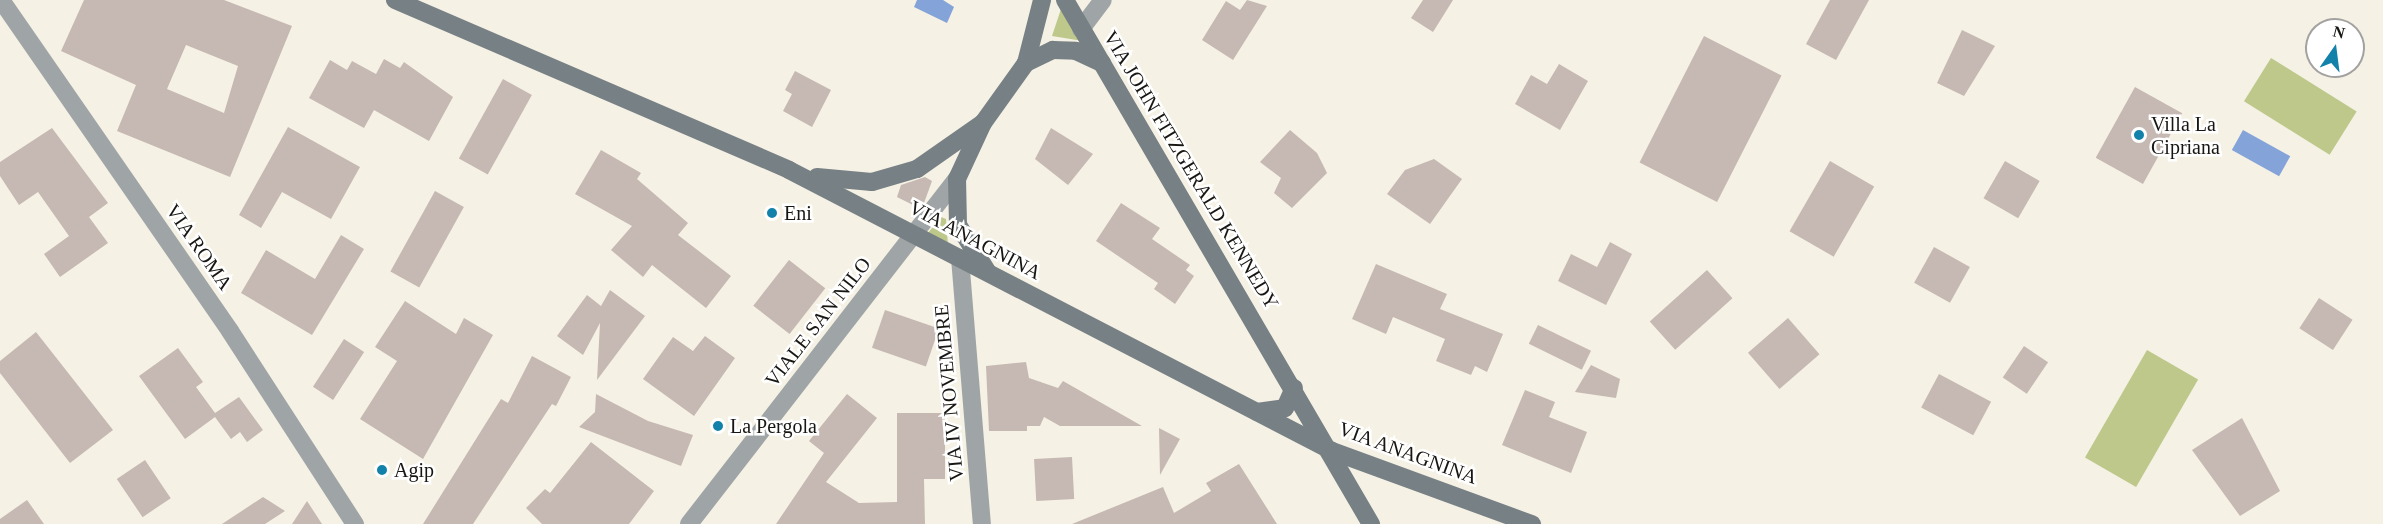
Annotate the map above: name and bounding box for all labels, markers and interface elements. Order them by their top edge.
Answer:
north arrow [2305,18,2365,78]
text: N [2331,22,2347,42]
street label: VIA JOHN FITZGERALD KENNEDY [1098,26,1284,314]
place label: Villa La Cipriana [2151,112,2220,159]
marker: Villa La Cipriana [2132,128,2146,142]
street label: VIA ANAGNINA [904,195,1046,285]
street label: VIA ROMA [160,199,238,295]
place label: Eni [784,201,812,225]
marker: Eni [765,206,779,220]
street label: VIALE SAN NILO [760,252,876,392]
street label: VIA IV NOVEMBRE [929,303,969,483]
place label: La Pergola [730,414,817,438]
street label: VIA ANAGNINA [1334,416,1482,490]
marker: La Pergola [711,419,725,433]
place label: Agip [394,458,434,482]
marker: Agip [375,463,389,477]

